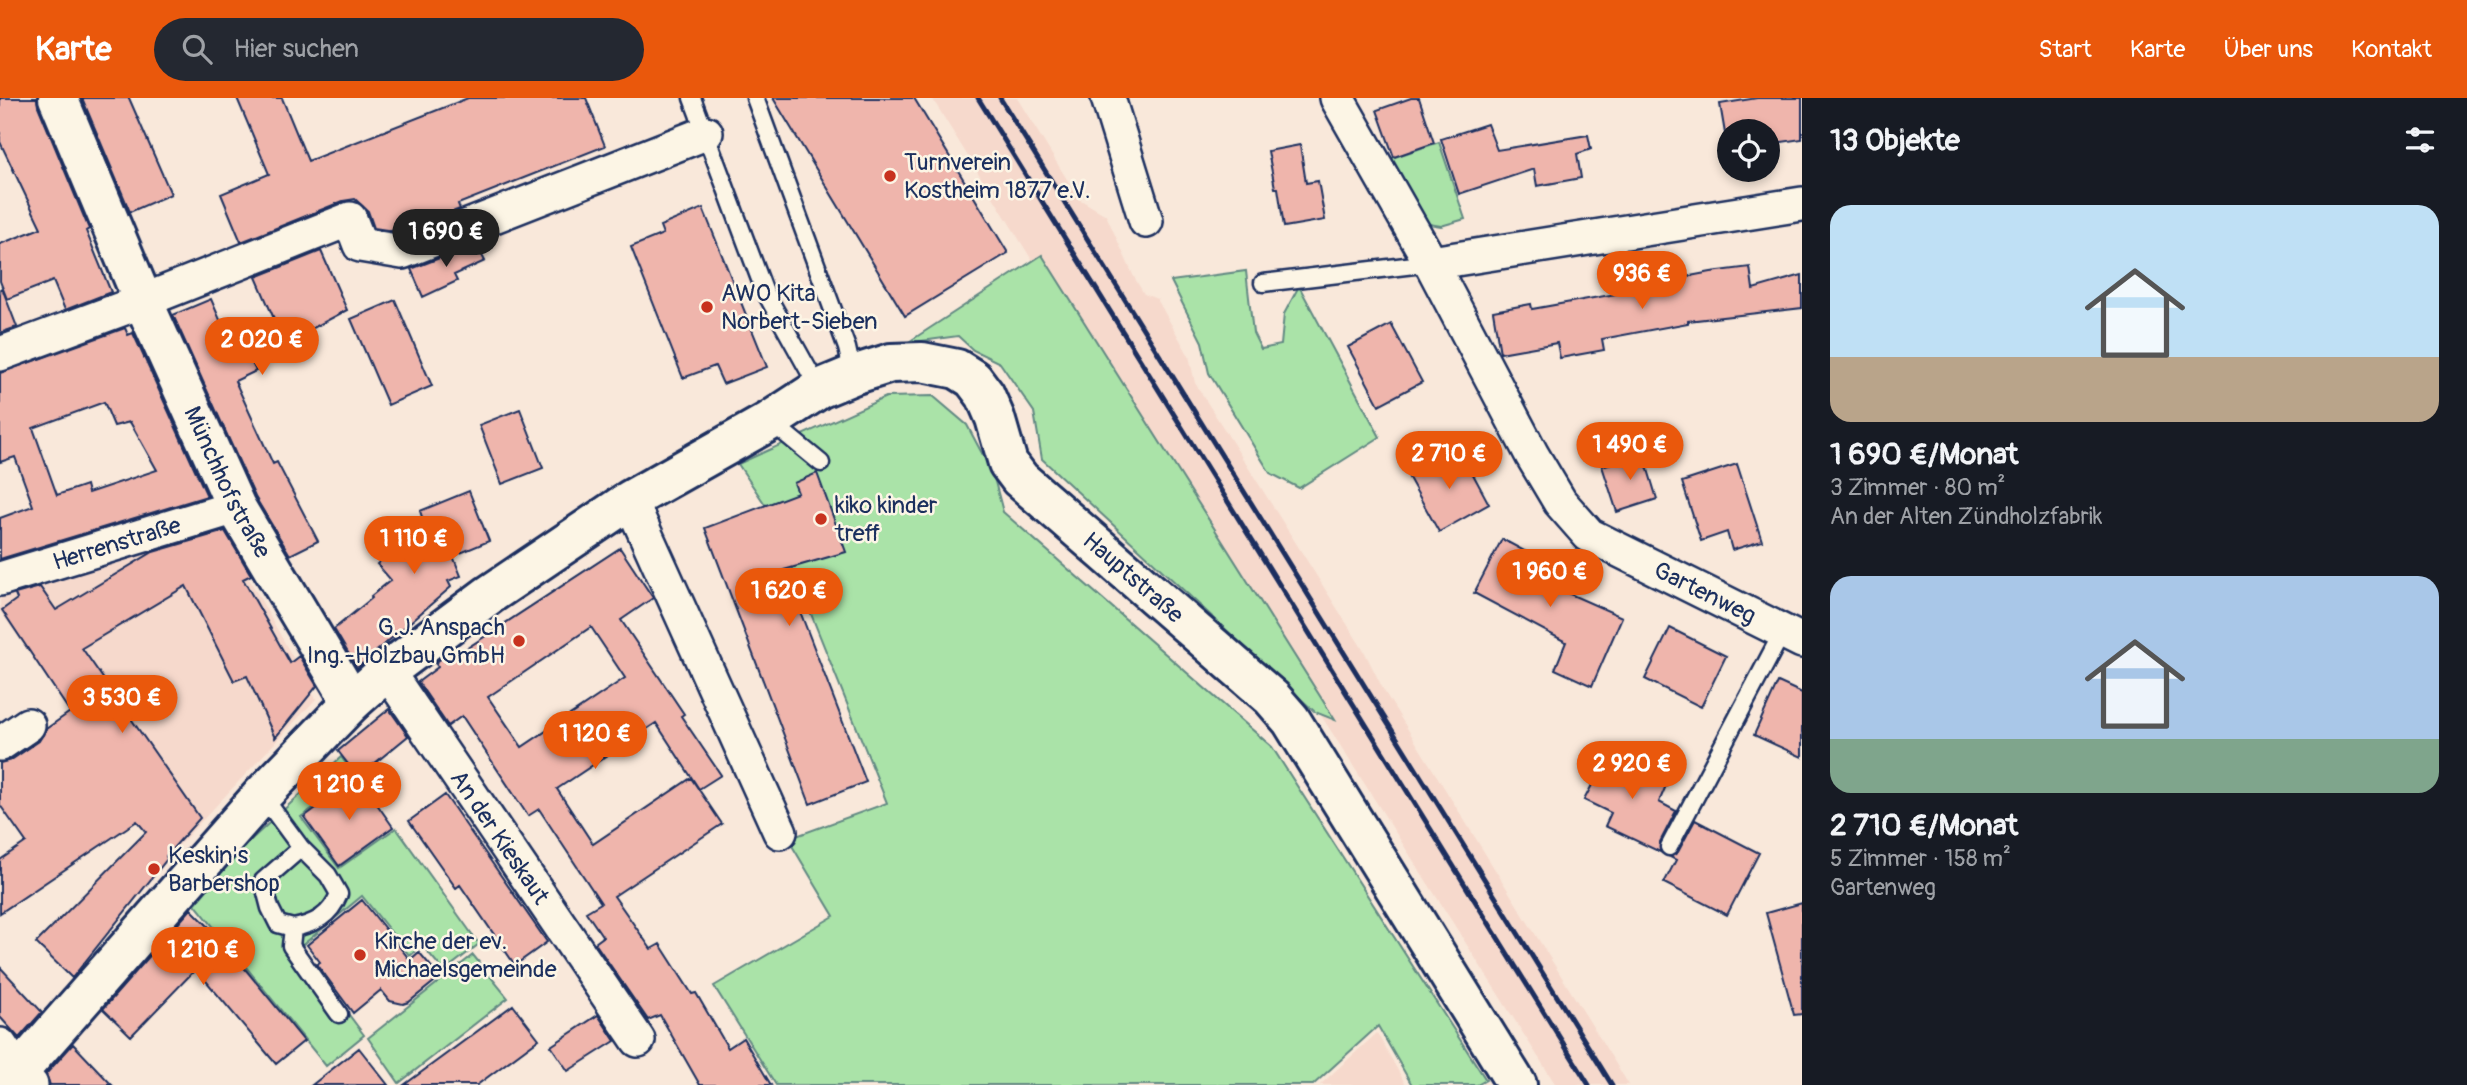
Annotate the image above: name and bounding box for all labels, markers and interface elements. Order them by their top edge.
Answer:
search box [154,18,644,81]
text: Karte [35,29,112,70]
icon: search [178,30,216,68]
text: Hier suchen [234,33,359,65]
text: Start [2039,35,2092,64]
text: Karte [2130,35,2185,64]
text: Über uns [2223,35,2313,64]
text: Kontakt [2351,35,2432,64]
map controls [1717,119,1780,182]
button: locate [1717,119,1780,182]
icon: filters [2401,121,2439,159]
text: 13 Objekte [1830,122,1960,159]
place label: Turnverein Kostheim 1877 e.V. [904,148,1091,205]
marker: Turnverein Kostheim 1877 e.V. [882,168,898,184]
pin: 1 690 € [381,209,511,269]
text: 1 690 € [408,217,484,246]
icon: home [2072,250,2198,376]
pin: 936 € [1593,252,1691,311]
text: 936 € [1613,259,1671,288]
place label: AWO Kita Norbert-Sieben [721,279,878,336]
marker: AWO Kita Norbert-Sieben [699,299,715,315]
pin: 2 020 € [197,317,327,377]
text: 2 020 € [221,325,303,354]
street label: Münchhofstraße [177,402,277,564]
pin: 1 490 € [1565,422,1695,482]
text: 1 490 € [1592,430,1668,459]
pin: 2 710 € [1384,432,1514,491]
text: 1 690 €/Monat [1830,436,2018,473]
text: 2 710 € [1412,439,1486,468]
text: 3 Zimmer · 80 m² [1830,473,2005,502]
place label: kiko kinder treff [834,491,938,548]
text: An der Alten Zündholzfabrik [1830,502,2102,531]
street label: Herrenstraße [49,511,185,577]
marker: kiko kinder treff [813,511,829,527]
pin: 1 110 € [349,517,479,576]
text: 1 110 € [380,524,448,553]
street label: Hauptstraße [1077,526,1189,630]
pin: 1 960 € [1485,550,1615,609]
street label: Gartenweg [1649,556,1761,631]
text: 1 960 € [1512,557,1588,586]
pin: 1 620 € [724,568,854,628]
text: 1 620 € [751,576,827,605]
place label: G.J. Anspach Ing.-Holzbau GmbH [307,613,505,670]
icon: home [2072,621,2198,747]
marker: G.J. Anspach Ing.-Holzbau GmbH [511,633,527,649]
pin: 3 530 € [57,676,187,735]
text: 3 530 € [82,683,162,712]
pin: 1 120 € [530,712,660,771]
text: 1 120 € [559,719,631,748]
pin: 2 920 € [1567,742,1697,801]
text: 2 920 € [1593,749,1671,778]
pin: 1 210 € [284,762,414,822]
street label: An der Kieskaut [444,765,556,910]
text: 1 210 € [313,770,385,799]
text: 2 710 €/Monat [1830,807,2018,844]
place label: Keskin's Barbershop [168,841,280,898]
text: 5 Zimmer · 158 m² [1830,844,2011,873]
marker: Keskin's Barbershop [146,861,162,877]
text: Gartenweg [1830,873,1936,902]
place label: Kirche der ev. Michaelsgemeinde [374,927,557,984]
pin: 1 210 € [138,928,268,987]
text: 1 210 € [167,935,239,964]
marker: Kirche der ev. Michaelsgemeinde [352,947,368,963]

